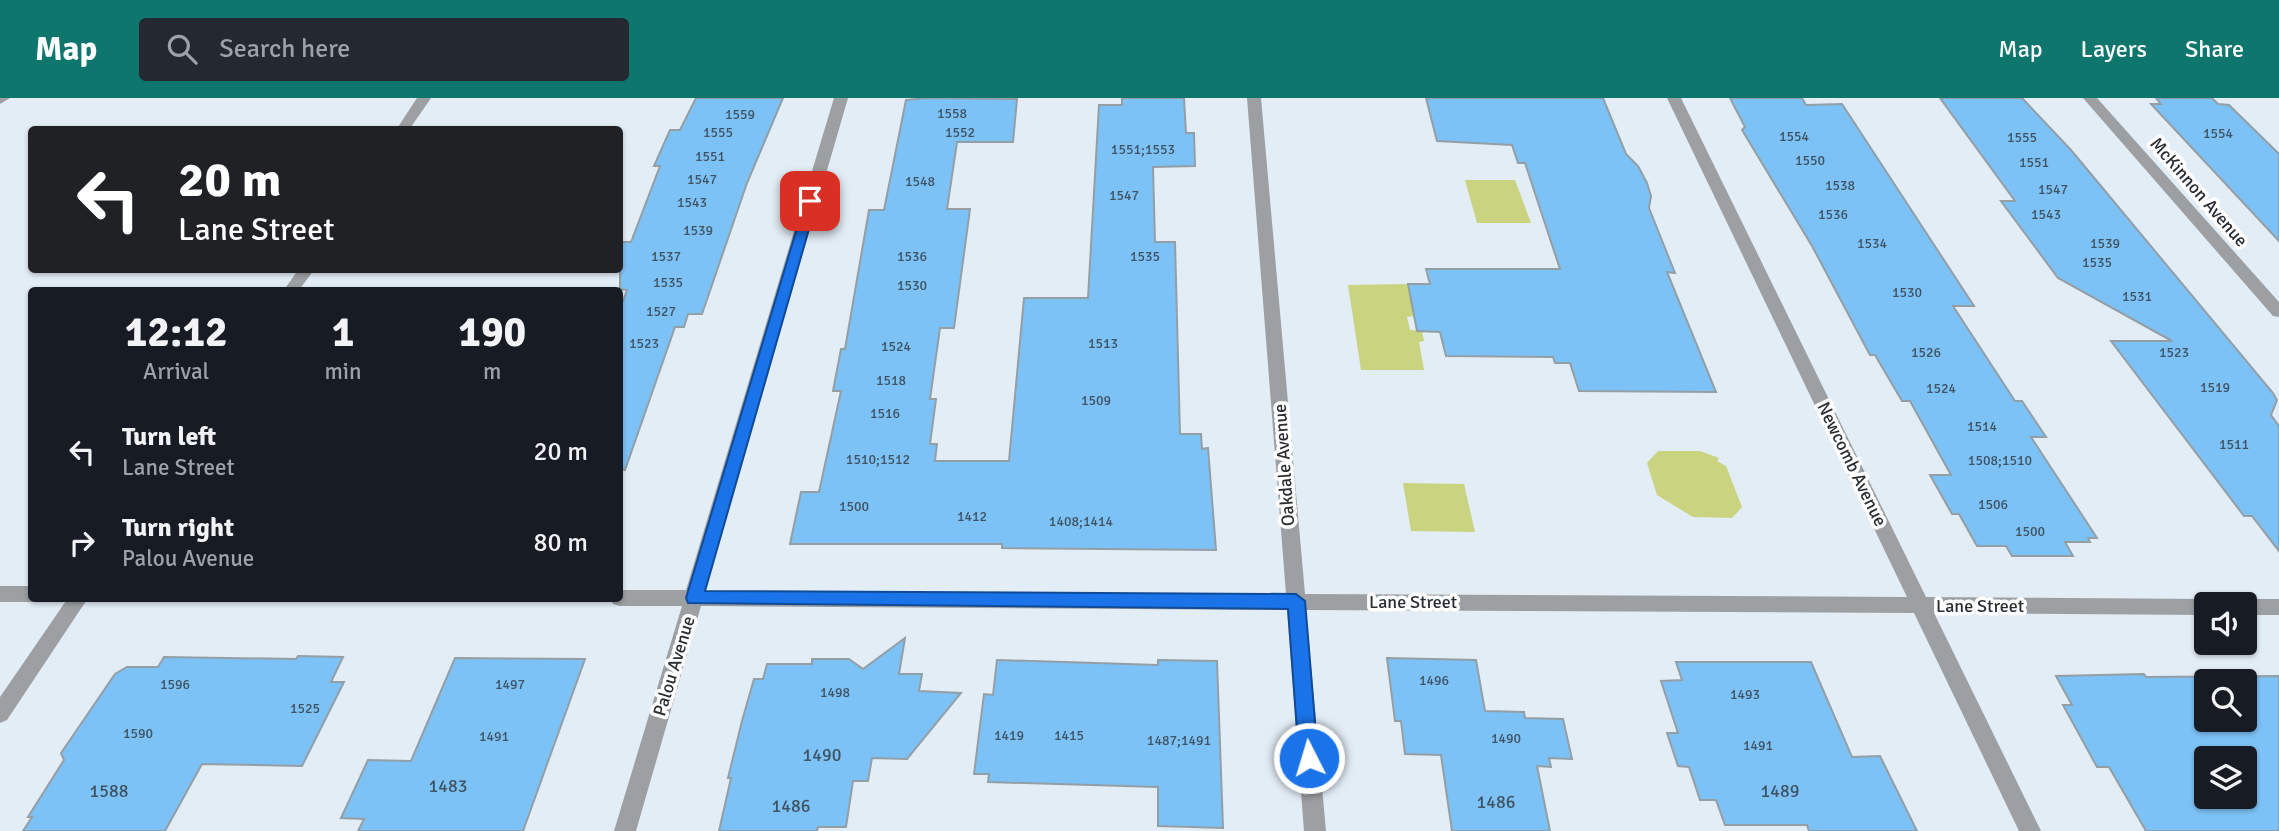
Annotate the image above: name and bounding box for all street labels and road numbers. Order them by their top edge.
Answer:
street label: McKinnon Avenue [2146,133,2252,251]
street label: Newcomb Avenue [1812,398,1892,530]
street label: Oakdale Avenue [1269,403,1299,527]
street label: Lane Street [1369,591,1457,613]
street label: Lane Street [1936,595,2024,617]
street label: Palou Avenue [648,613,700,719]

